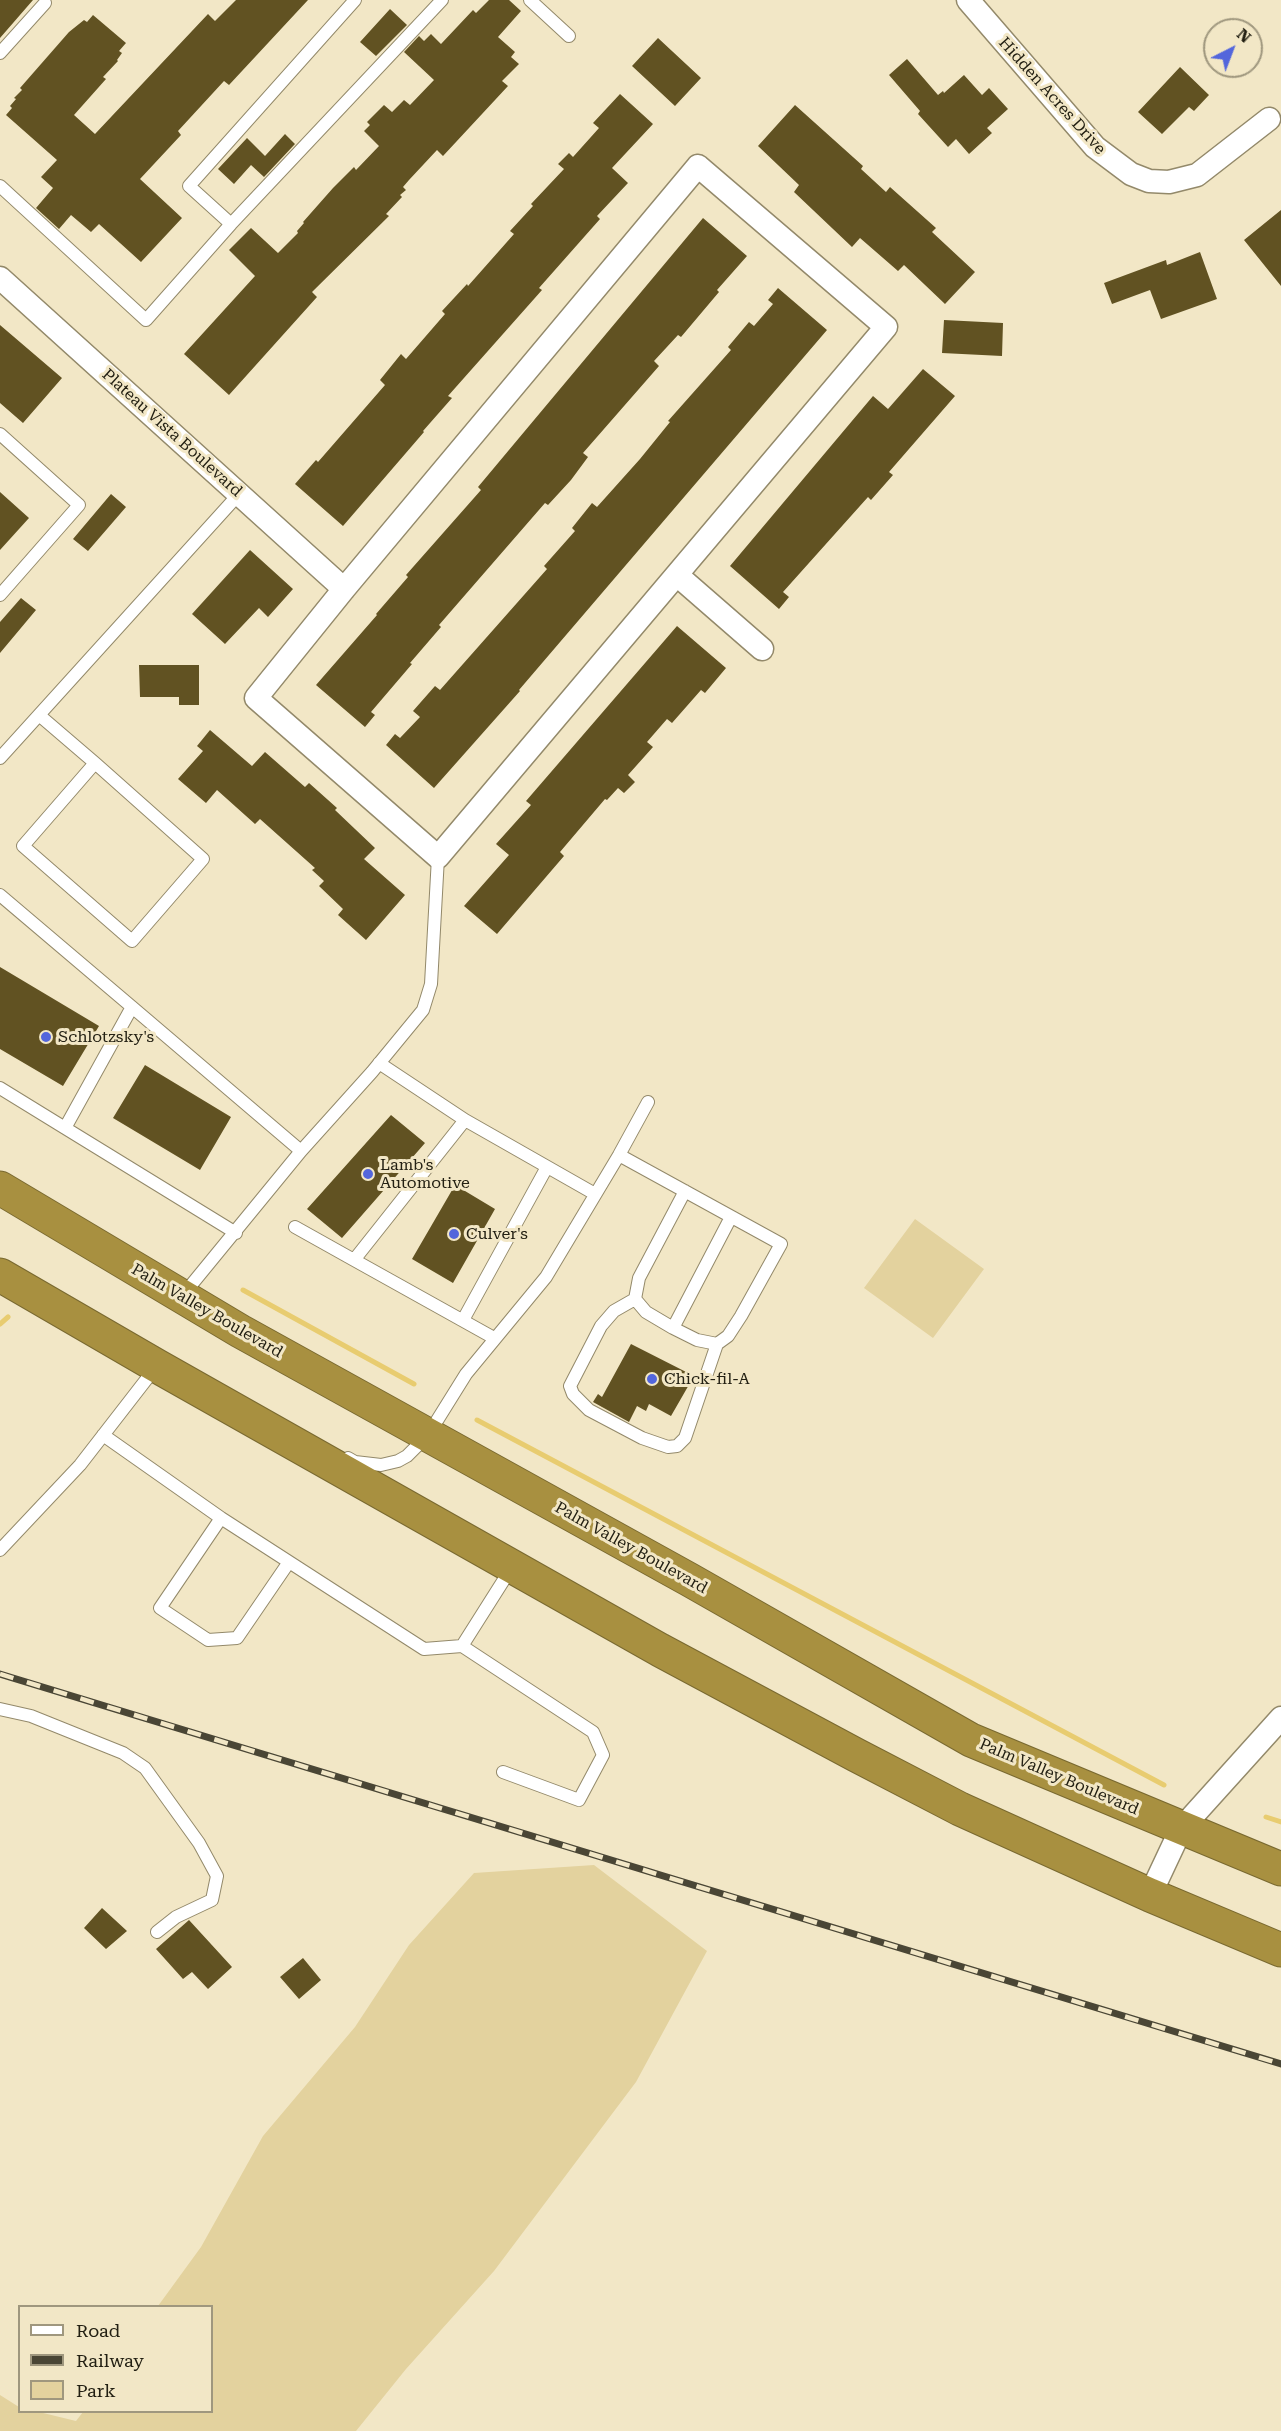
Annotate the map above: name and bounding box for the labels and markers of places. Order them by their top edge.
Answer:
place label: Schlotzsky's [58,1027,154,1047]
marker: Schlotzsky's [39,1030,53,1044]
place label: Lamb's Automotive [380,1155,470,1193]
marker: Lamb's Automotive [361,1167,375,1181]
place label: Culver's [466,1224,528,1244]
marker: Culver's [447,1227,461,1241]
place label: Chick-fil-A [664,1369,750,1389]
marker: Chick-fil-A [645,1372,659,1386]

